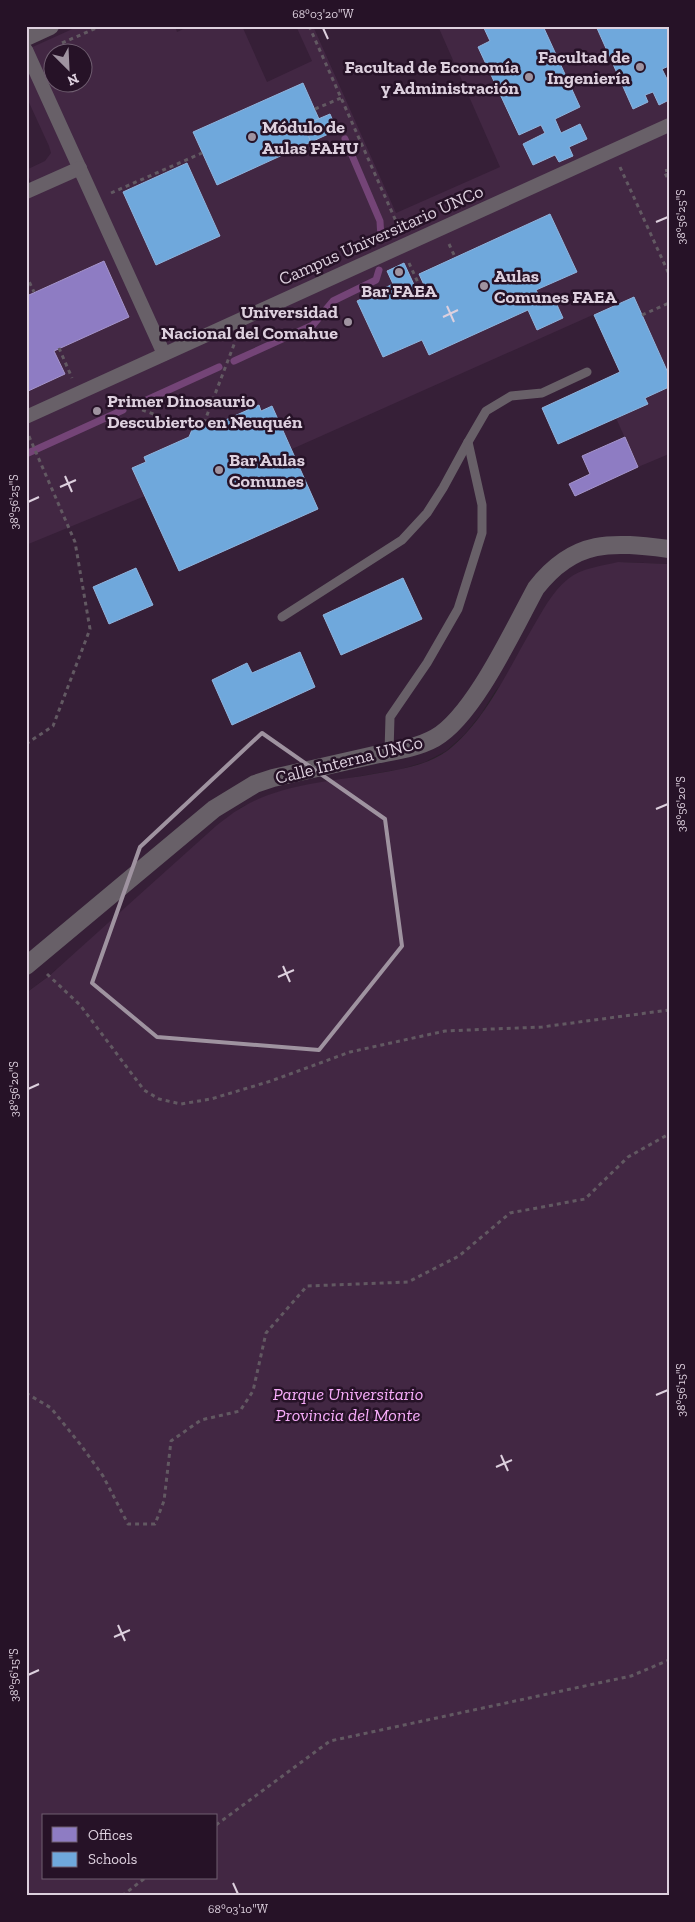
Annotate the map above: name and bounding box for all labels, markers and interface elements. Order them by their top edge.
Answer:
text: 68°03'20"W [292,7,354,21]
north arrow [42,42,92,92]
place label: Facultad de Ingeniería [538,46,630,89]
place label: Facultad de Economía y Administración [345,56,519,99]
marker: Facultad de Ingeniería [634,61,646,73]
text: N [64,69,81,89]
marker: Facultad de Economía y Administración [523,71,535,83]
place label: Módulo de Aulas FAHU [262,116,359,159]
marker: Módulo de Aulas FAHU [246,131,258,143]
street label: Campus Universitario UNCo [275,180,487,290]
text: 38°56'25"S [674,189,688,245]
place label: Aulas Comunes FAEA [494,265,618,308]
marker: Bar FAEA [393,266,405,278]
place label: Bar FAEA [361,280,438,302]
marker: Aulas Comunes FAEA [478,280,490,292]
place label: Universidad Nacional del Comahue [161,301,339,344]
marker: Universidad Nacional del Comahue [342,316,354,328]
place label: Primer Dinosaurio Descubierto en Neuquén [107,390,303,433]
marker: Primer Dinosaurio Descubierto en Neuquén [91,405,103,417]
place label: Bar Aulas Comunes [229,449,305,492]
marker: Bar Aulas Comunes [213,464,225,476]
text: 38°56'25"S [7,474,21,530]
street label: Calle Interna UNCo [273,731,425,789]
text: 38°56'20"S [674,776,688,832]
text: 38°56'20"S [7,1061,21,1117]
text: 38°56'15"S [674,1363,688,1417]
park label: Parque Universitario Provincia del Monte [273,1383,423,1426]
text: 38°56'15"S [7,1648,21,1702]
legend [42,1814,218,1880]
text: Offices [88,1826,132,1844]
text: Schools [88,1850,137,1868]
text: 68°03'10"W [208,1902,269,1916]

